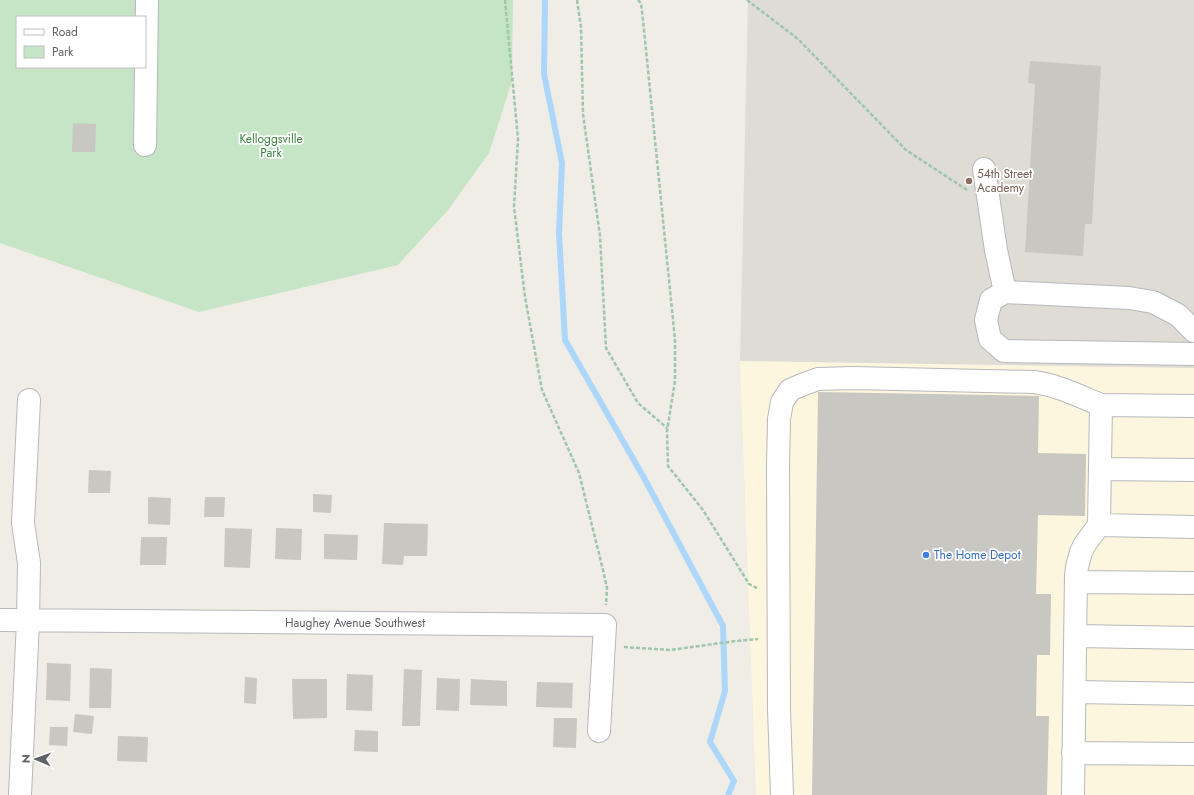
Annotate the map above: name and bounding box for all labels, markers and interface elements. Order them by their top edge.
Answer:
legend [16,16,146,68]
text: Road [52,23,78,41]
text: Park [52,43,74,61]
park label: Kelloggsville Park [239,130,303,162]
place label: 54th Street Academy [977,165,1032,197]
marker: 54th Street Academy [964,176,974,186]
place label: The Home Depot [934,546,1021,564]
marker: The Home Depot [921,550,931,560]
street label: Haughey Avenue Southwest [285,614,425,632]
north arrow [16,739,56,779]
text: N [18,754,34,763]

